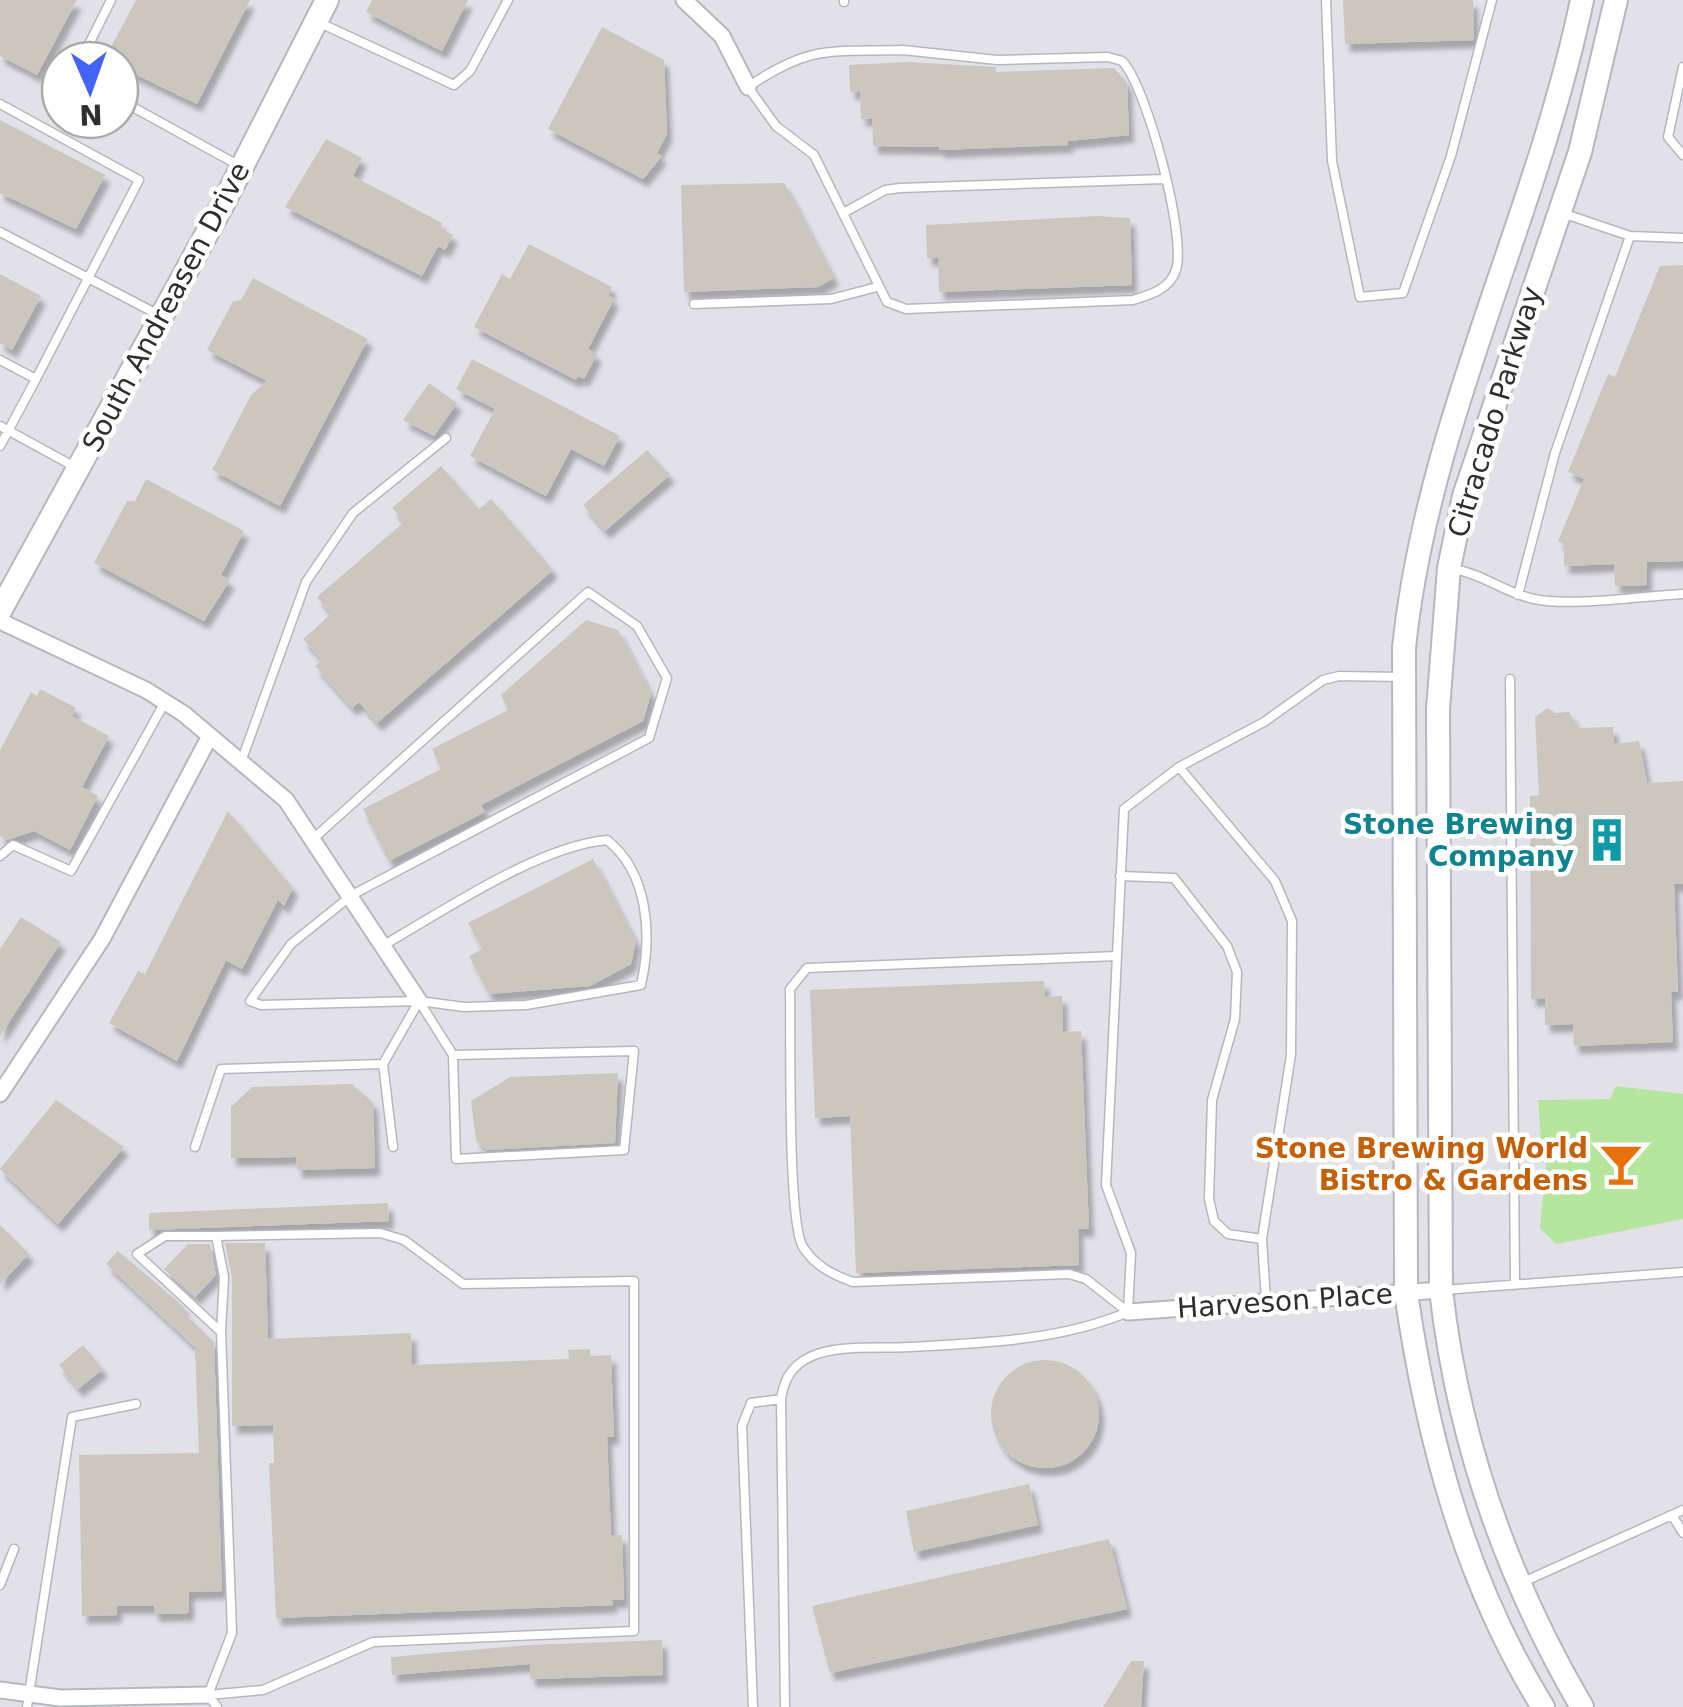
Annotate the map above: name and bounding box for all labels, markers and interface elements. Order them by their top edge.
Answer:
north arrow [40,40,140,140]
text: N [79,98,103,131]
street label: South Andreasen Drive [76,157,256,457]
street label: Citracado Parkway [1441,283,1549,541]
place label: Stone Brewing Company [1343,808,1574,873]
building icon: Stone Brewing Company [1583,816,1631,864]
place label: Stone Brewing World Bistro & Gardens [1255,1132,1588,1197]
bar icon: Stone Brewing World Bistro & Gardens [1597,1140,1645,1188]
street label: Harveson Place [1176,1277,1394,1325]

